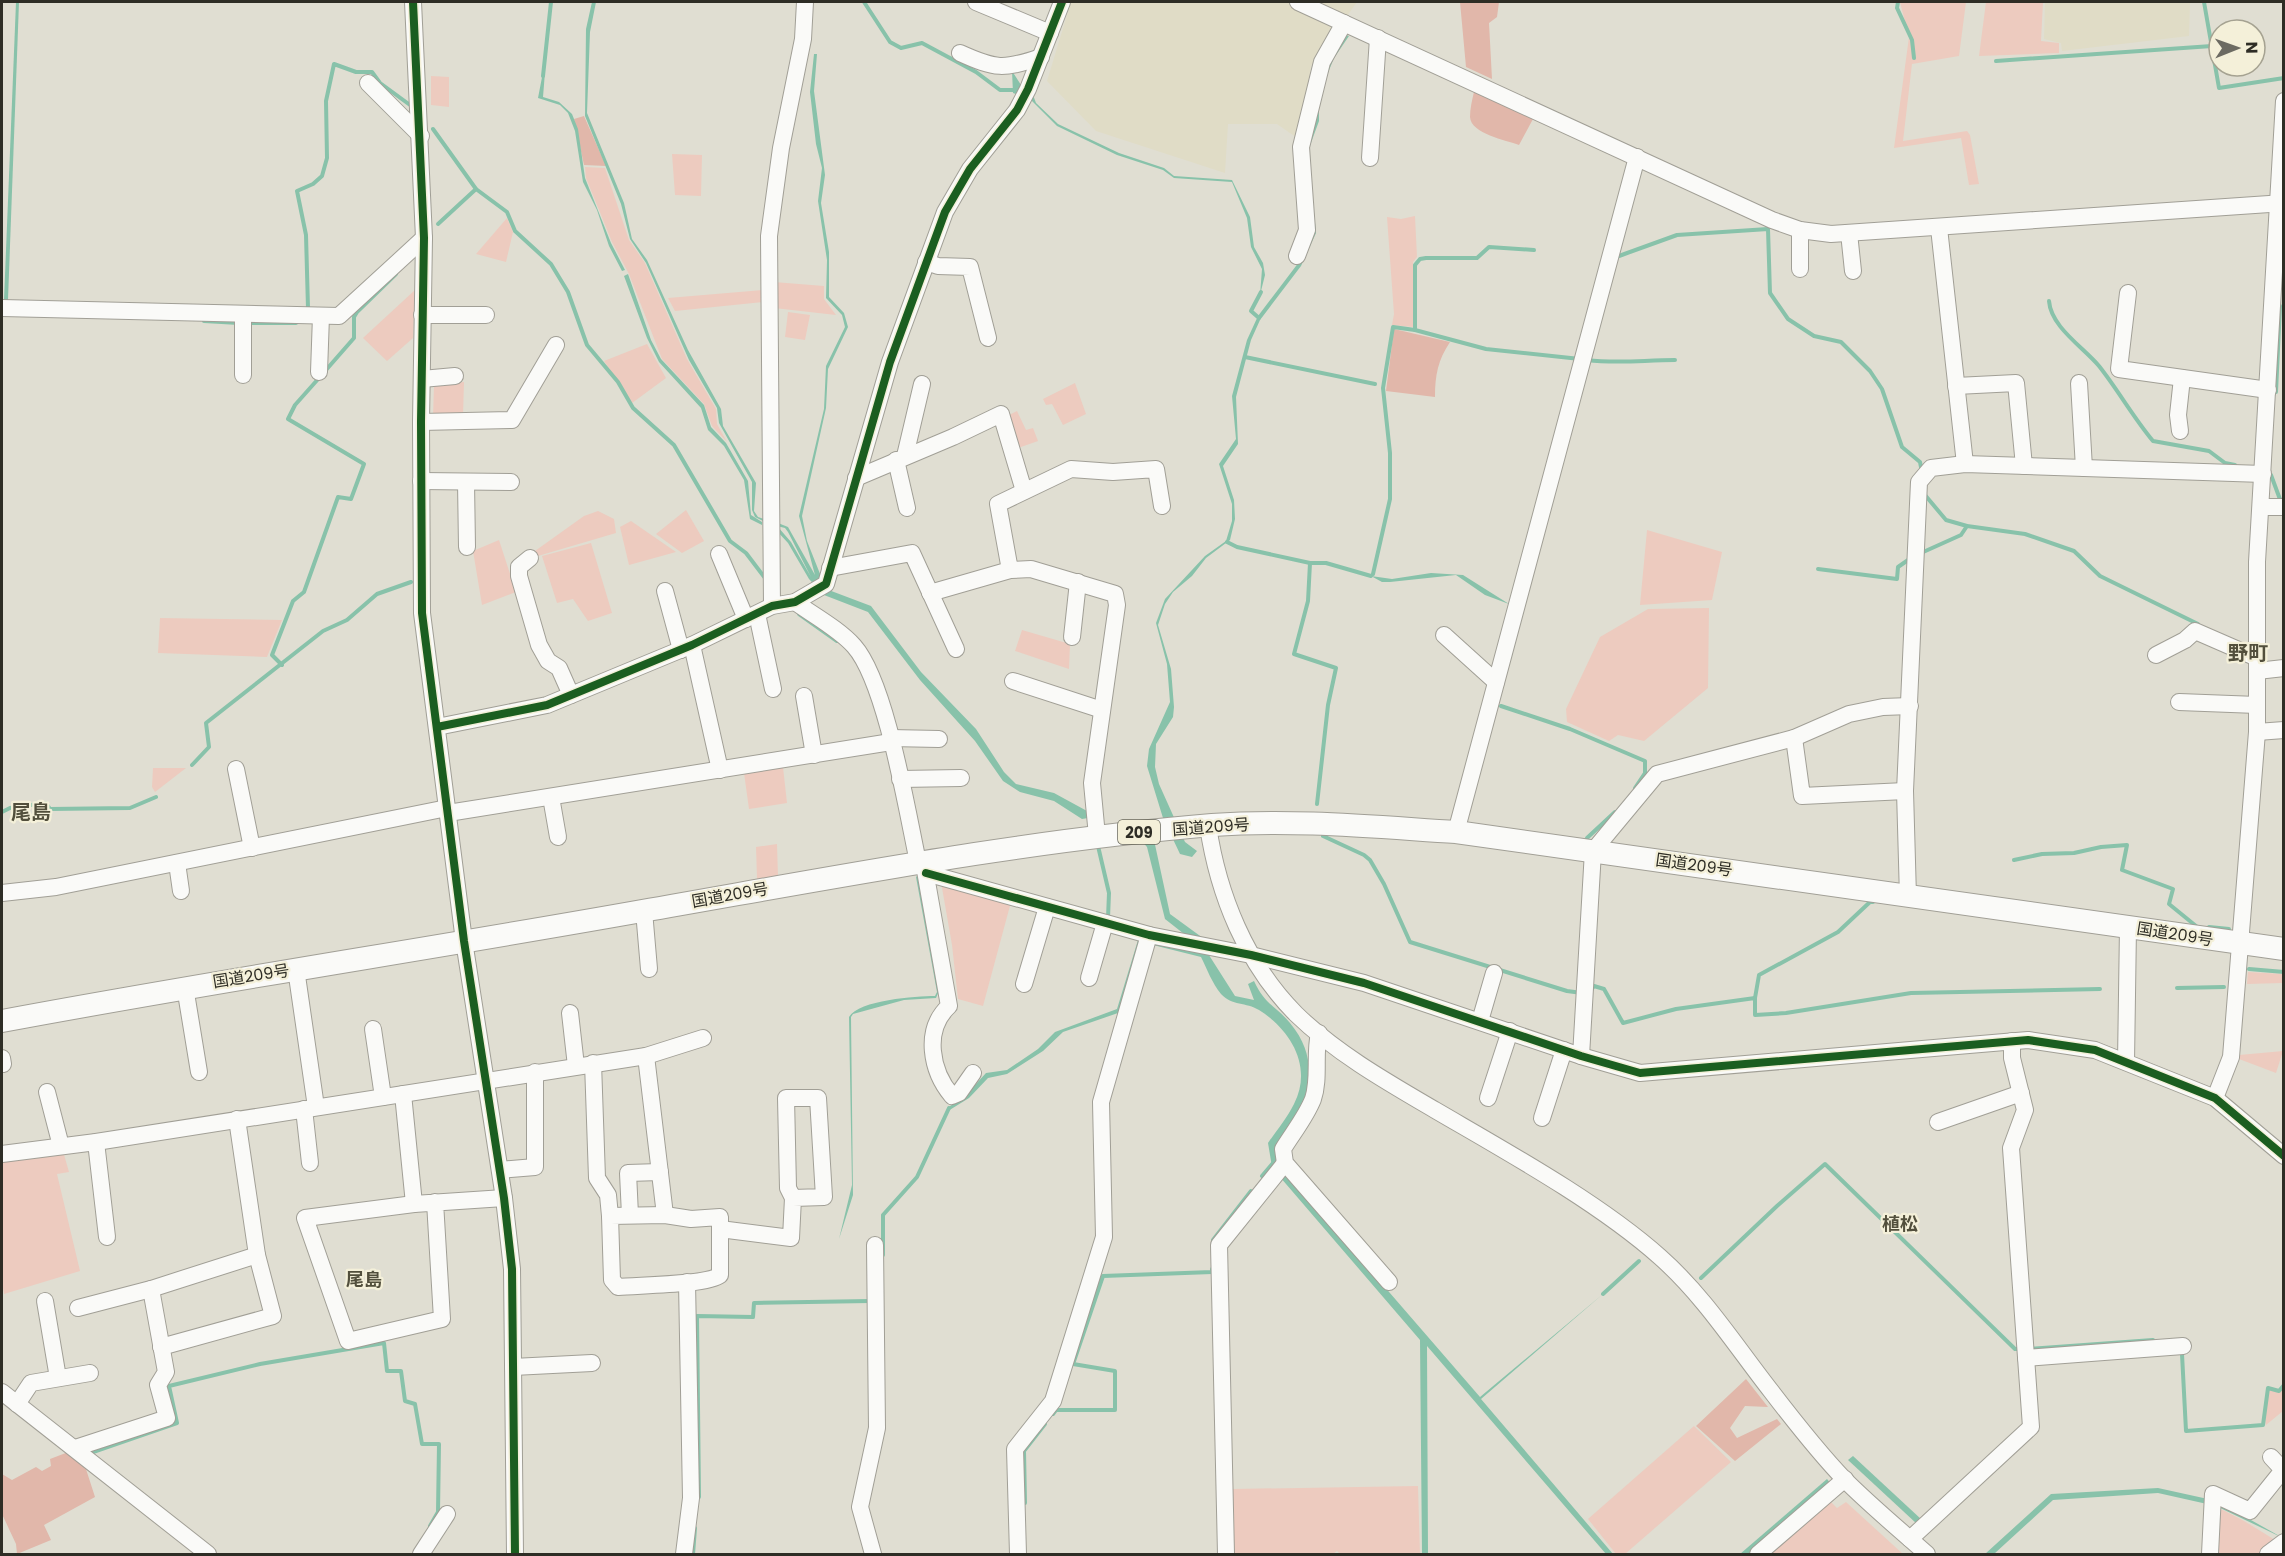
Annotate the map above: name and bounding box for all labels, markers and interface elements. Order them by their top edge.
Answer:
north arrow [2207,18,2267,78]
text: N [2240,42,2263,54]
district label: 野町 [2228,639,2268,667]
district label: 尾島 [11,798,51,826]
street label: 国道209号 [1172,813,1250,841]
road number: 209 [1118,820,1160,844]
street label: 国道209号 [1654,848,1734,882]
street label: 国道209号 [690,877,770,913]
street label: 国道209号 [2135,917,2215,951]
street label: 国道209号 [211,959,291,993]
district label: 植松 [1882,1211,1918,1236]
district label: 尾島 [346,1267,382,1292]

